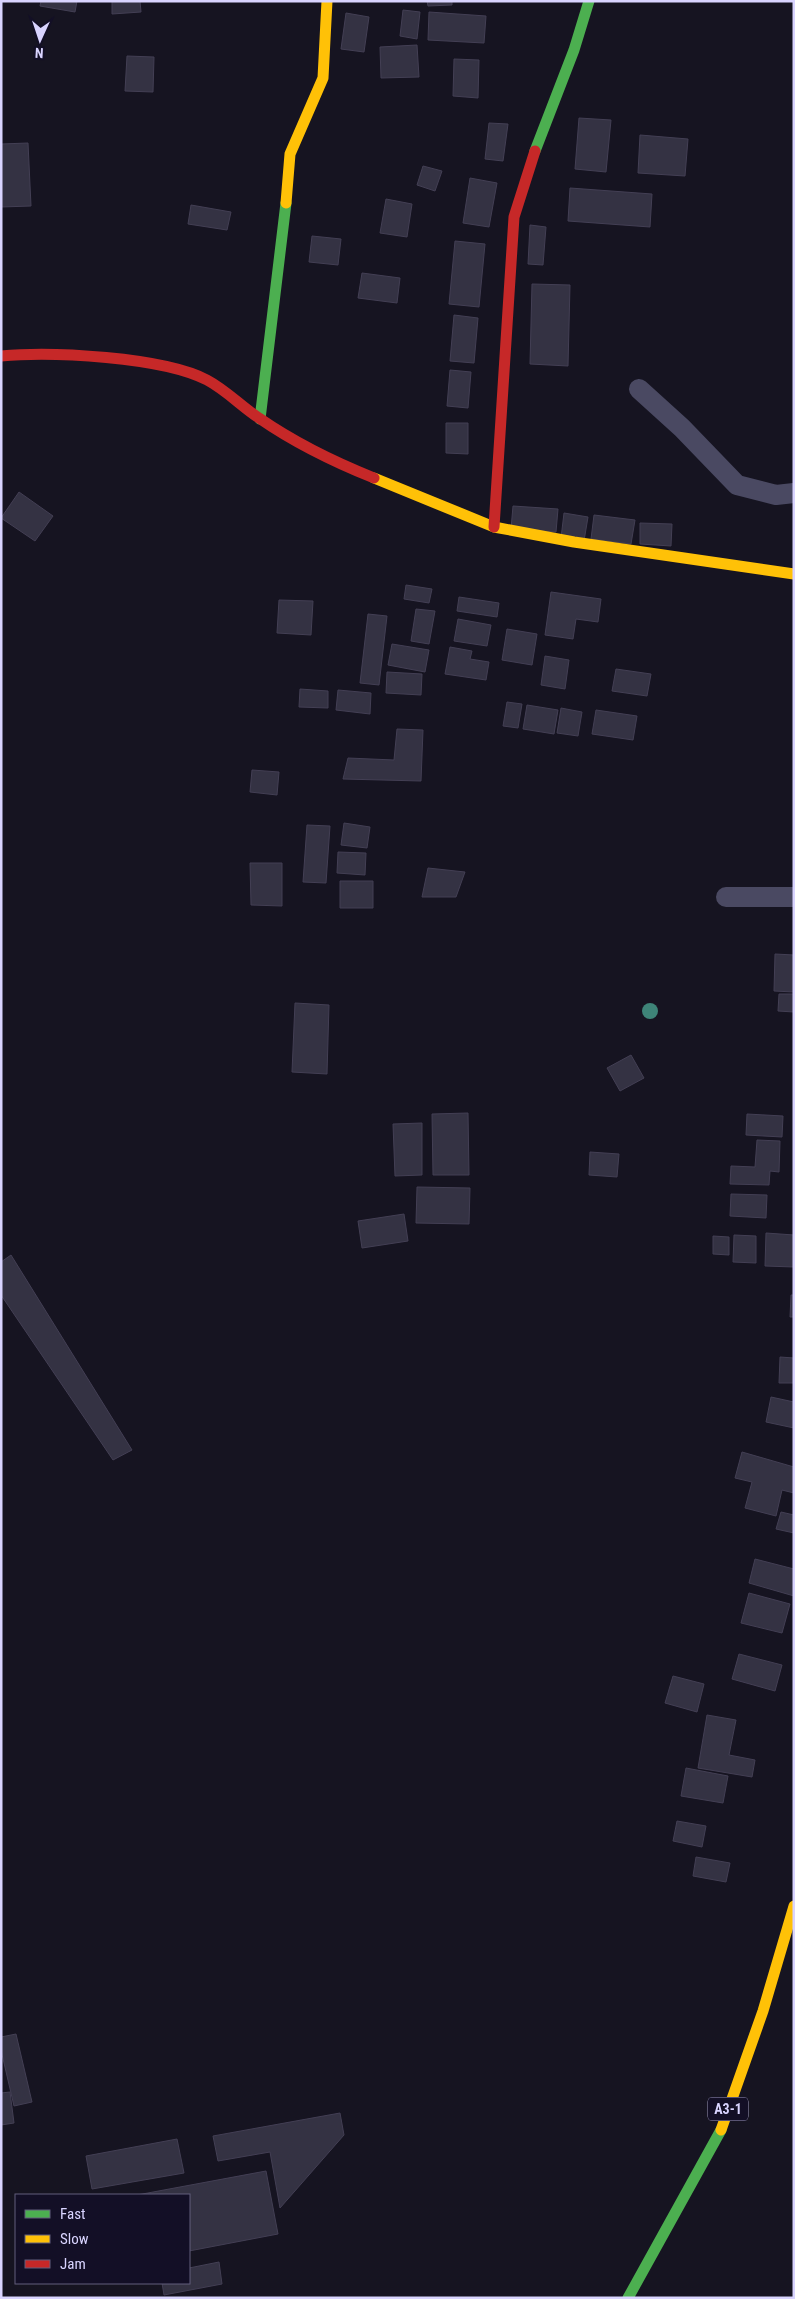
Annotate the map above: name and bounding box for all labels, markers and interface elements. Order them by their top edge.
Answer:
north arrow [15,15,65,65]
text: N [35,45,44,61]
road number: A3-1 [708,2098,748,2120]
legend [15,2194,190,2284]
text: Fast [60,2205,85,2223]
text: Slow [60,2230,89,2248]
text: Jam [60,2255,86,2273]

